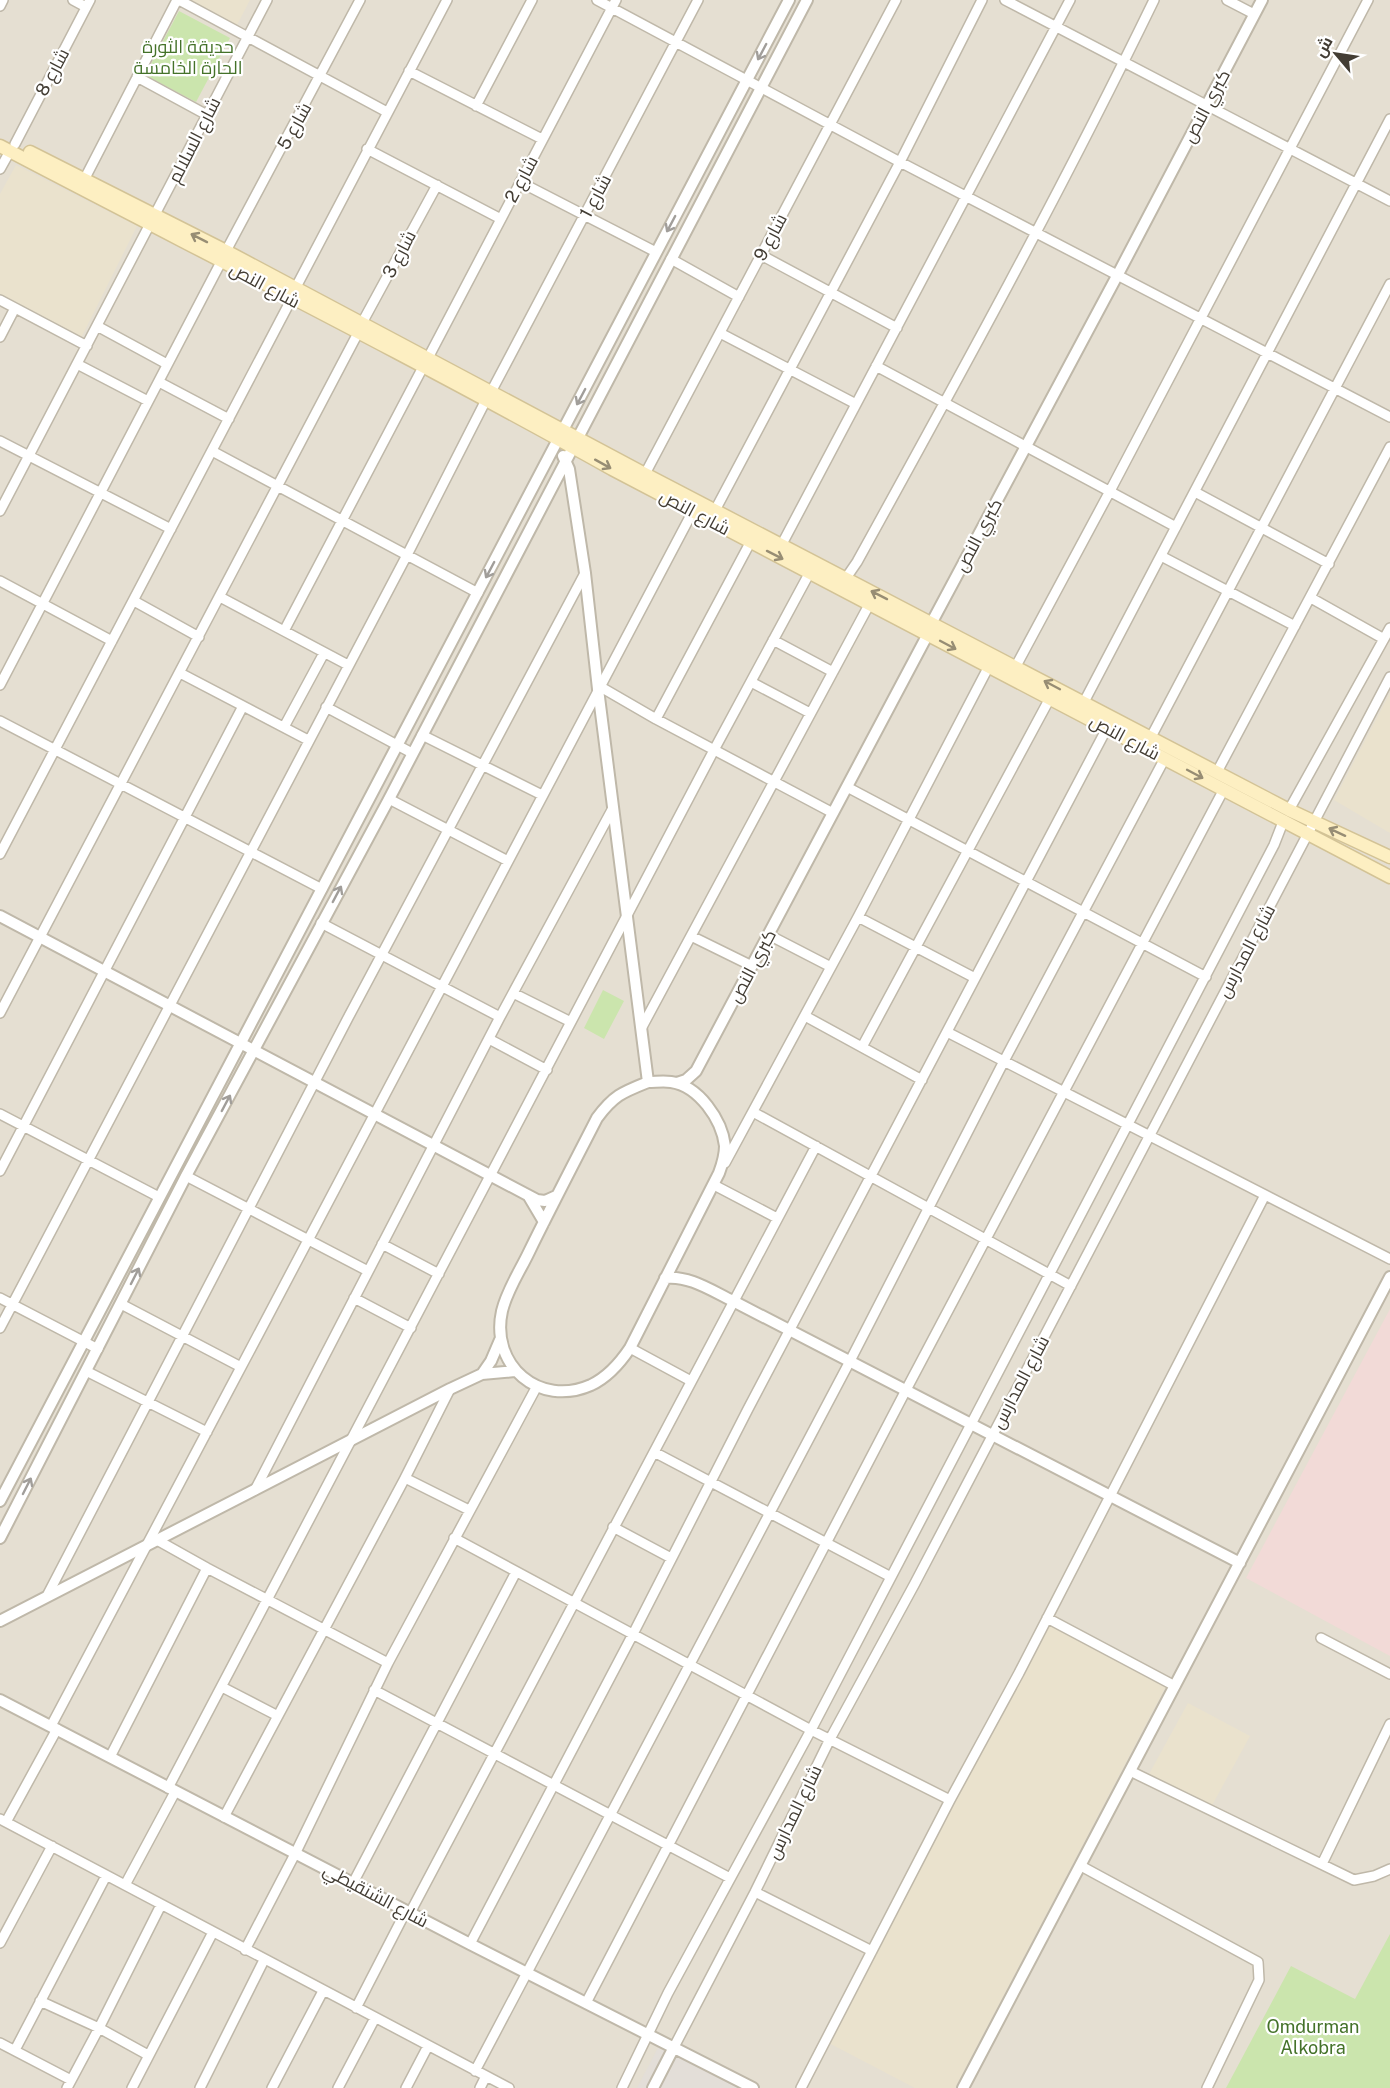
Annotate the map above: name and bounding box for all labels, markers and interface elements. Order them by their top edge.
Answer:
north arrow [1306,24,1366,84]
text: ش [1310,33,1337,61]
park label: حديقة الثورة الحارة الخامسة [134,36,242,79]
one-way arrow [755,42,767,60]
street label: شارع 8 [31,45,75,100]
street label: كبري النص [1178,66,1237,148]
street label: شارع السلالم [163,94,226,187]
street label: شارع 5 [273,99,317,154]
street label: شارع 2 [500,152,544,207]
street label: شارع 1 [575,171,617,222]
street label: شارع 9 [749,210,793,265]
one-way arrow [665,215,676,233]
street label: شارع 3 [378,227,422,282]
one-way arrow [190,231,208,243]
street label: شارع النص [225,258,304,314]
one-way arrow [575,388,587,405]
one-way arrow [594,458,611,470]
street label: شارع النص [655,485,734,541]
street label: كبري النص [950,495,1009,577]
one-way arrow [766,549,784,561]
one-way arrow [484,560,495,578]
one-way arrow [870,588,888,600]
one-way arrow [939,639,957,651]
one-way arrow [1043,679,1061,690]
street label: شارع النص [1085,710,1164,766]
one-way arrow [1186,769,1204,780]
one-way arrow [1328,826,1347,837]
one-way arrow [331,886,343,903]
street label: شارع المدارس [1213,901,1281,1002]
street label: كبري النص [724,926,783,1008]
one-way arrow [220,1094,232,1112]
one-way arrow [130,1267,142,1285]
street label: شارع المدارس [987,1332,1055,1433]
one-way arrow [21,1478,33,1496]
street label: شارع المدارس [762,1761,828,1863]
street label: شارع الشنقيطي [318,1858,432,1935]
park label: Omdurman Alkobra [1267,2016,1359,2058]

